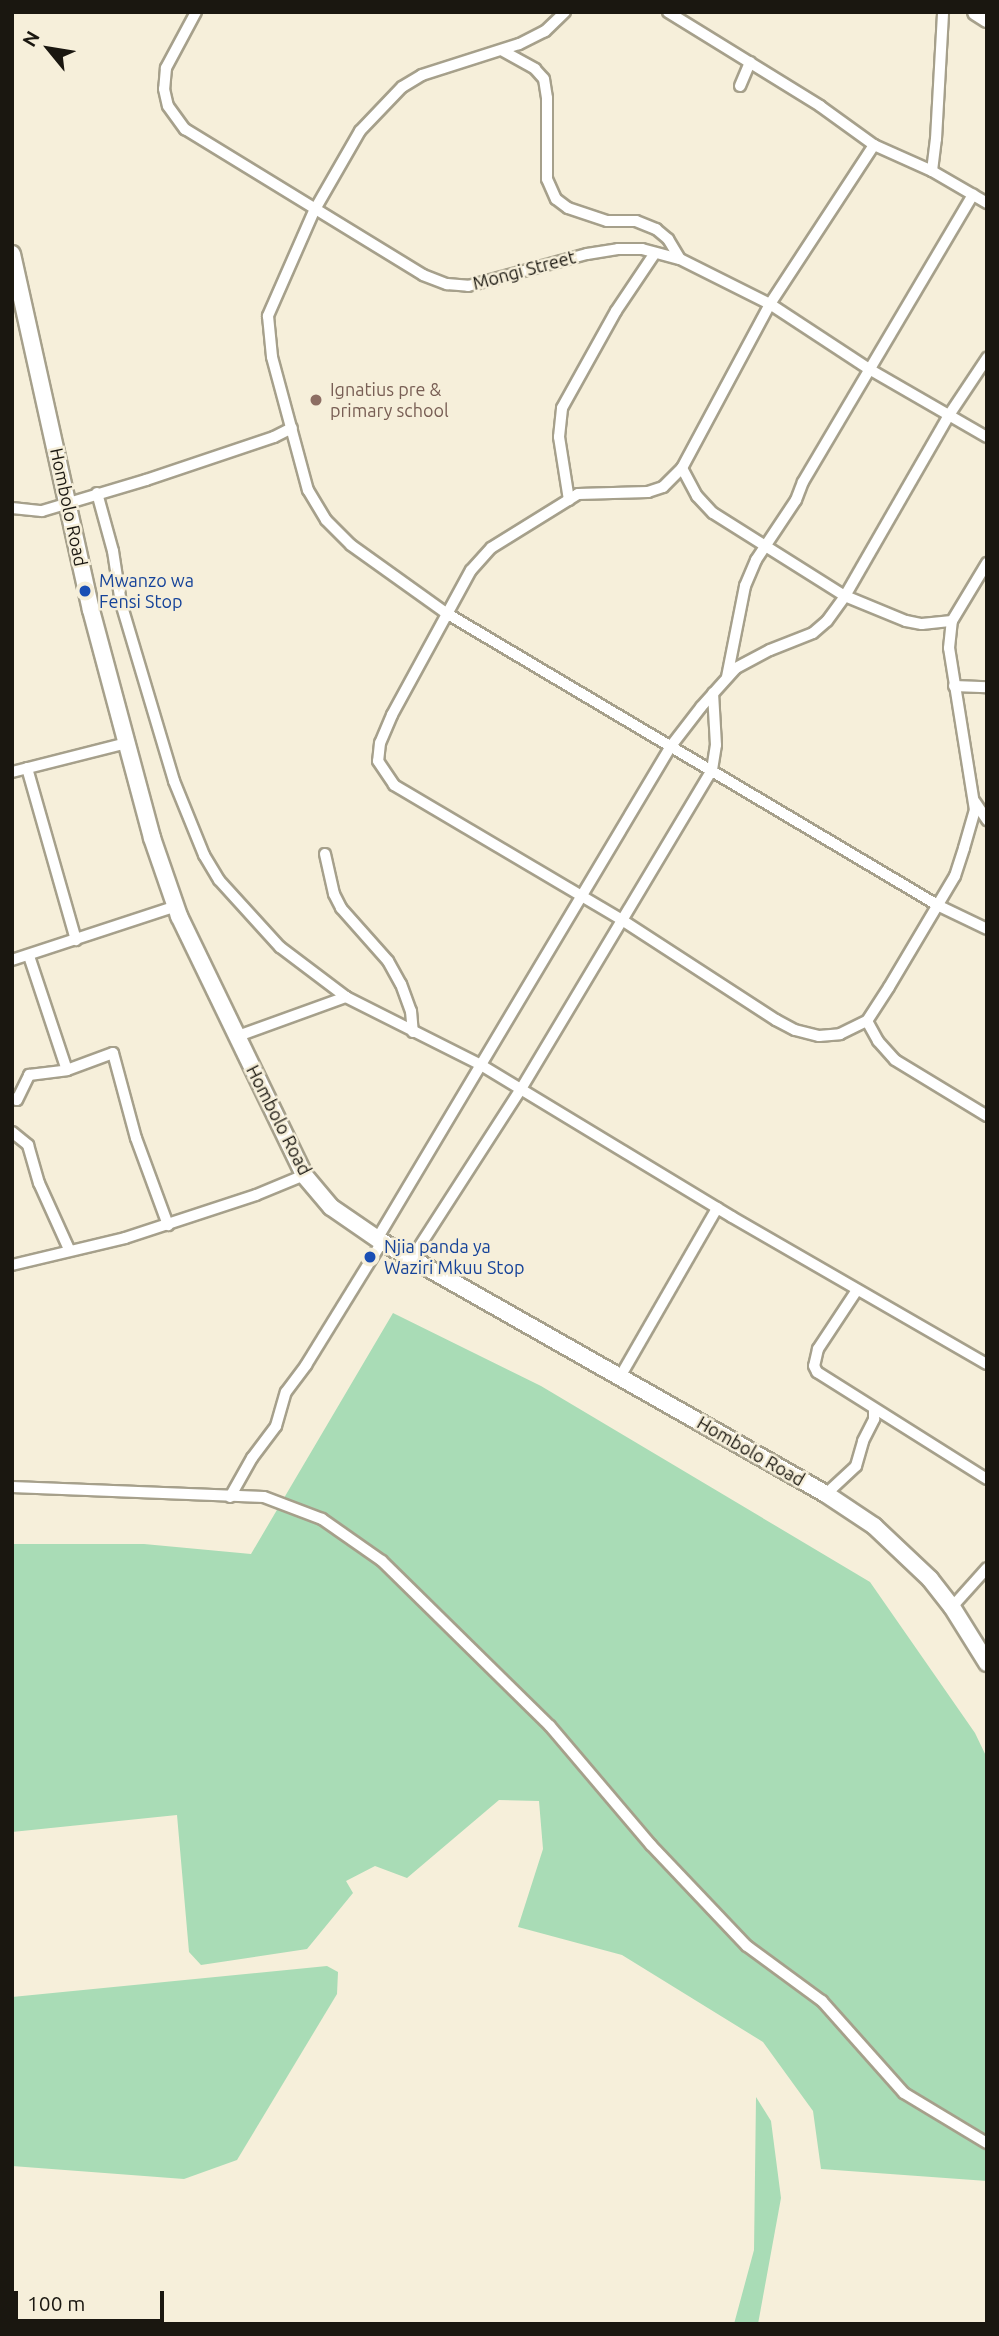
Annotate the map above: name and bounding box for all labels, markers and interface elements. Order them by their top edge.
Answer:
north arrow [14,14,84,84]
text: N [18,27,44,50]
street label: Mongi Street [470,246,578,294]
place label: Ignatius pre & primary school [330,379,449,422]
marker: Ignatius pre & primary school [308,392,324,408]
street label: Hombolo Road [46,446,92,568]
place label: Mwanzo wa Fensi Stop [99,570,194,612]
marker: Mwanzo wa Fensi Stop [77,583,93,599]
street label: Hombolo Road [242,1061,316,1179]
place label: Njia panda ya Waziri Mkuu Stop [384,1236,524,1278]
marker: Njia panda ya Waziri Mkuu Stop [362,1249,378,1265]
street label: Hombolo Road [693,1412,809,1490]
scale bar [18,2276,168,2320]
text: 100 m [27,2291,85,2315]

